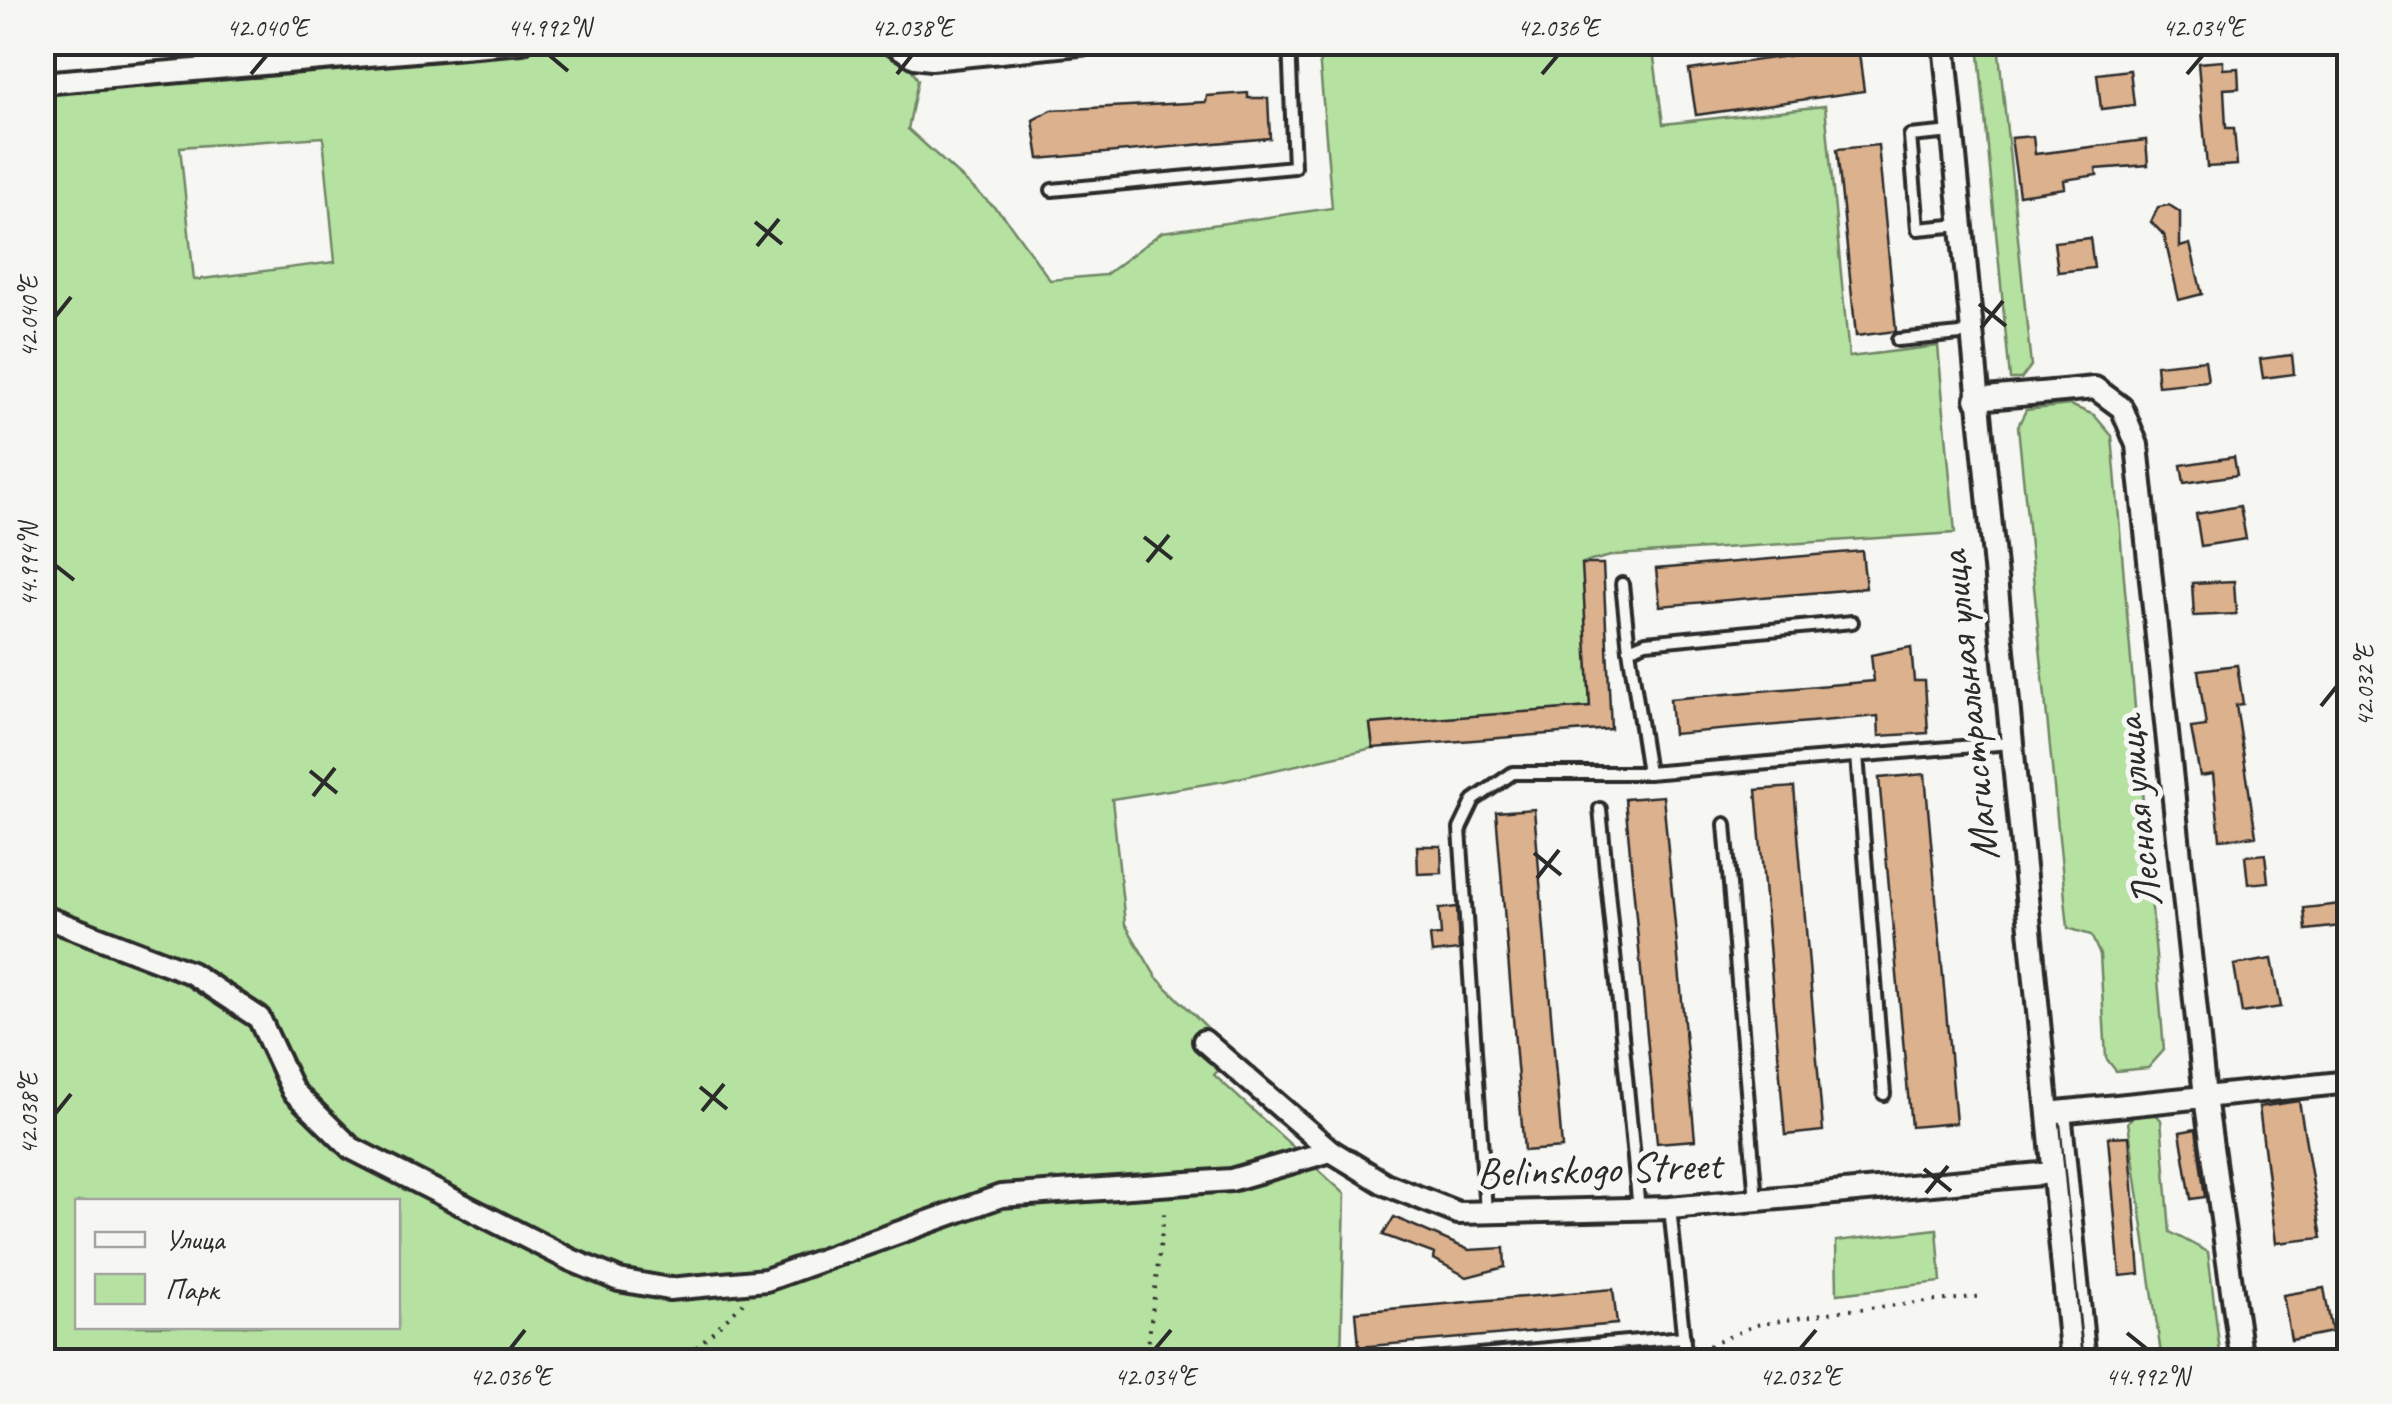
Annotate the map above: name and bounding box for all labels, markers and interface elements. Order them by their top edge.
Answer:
text: 42.040°E [226,12,311,44]
text: 44.992°N [507,12,595,44]
text: 42.038°E [871,12,956,44]
text: 42.036°E [1517,12,1602,44]
text: 42.034°E [2162,12,2247,44]
text: 42.040°E [13,273,45,358]
text: 44.994°N [13,519,45,607]
street label: Магистральная улица [1926,546,2012,863]
text: 42.032°E [2349,642,2381,727]
street label: Лесная улица [2101,710,2174,910]
text: 42.038°E [13,1070,45,1155]
street label: Belinskogo Street [1476,1138,1726,1200]
legend [75,1199,400,1329]
text: Улица [165,1220,226,1258]
text: Парк [165,1270,221,1308]
text: 42.036°E [469,1361,554,1393]
text: 42.034°E [1114,1361,1199,1393]
text: 42.032°E [1759,1361,1844,1393]
text: 44.992°N [2105,1361,2193,1393]

